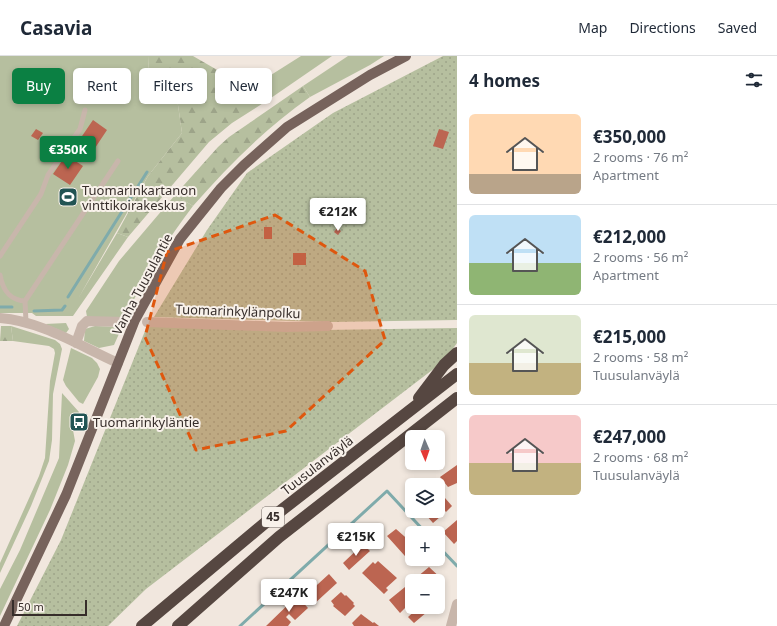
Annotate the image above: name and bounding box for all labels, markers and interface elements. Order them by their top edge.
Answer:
text: Casavia [20,15,92,41]
text: Map [578,18,607,37]
text: Directions [629,18,696,37]
text: Saved [718,18,757,37]
chip: Buy [12,68,65,104]
chip: Rent [73,68,131,104]
chip: Filters [139,68,207,104]
chip: New [215,68,272,104]
text: 4 homes [469,69,540,92]
icon: filters [743,69,765,91]
text: €350,000 [593,125,666,148]
icon: home [501,130,549,178]
pin: €350K [40,136,96,170]
text: €350K [49,140,87,158]
text: 2 rooms · 76 m² [593,148,688,166]
text: Apartment [593,166,659,184]
place label: Tuomarinkartanon vinttikoirakeskus [82,181,196,214]
sports icon: Tuomarinkartanon vinttikoirakeskus [57,186,79,208]
pin: €212K [310,198,366,232]
text: €212K [319,202,357,220]
text: €212,000 [593,225,666,248]
street label: Vanha Tuusulantie [108,230,176,338]
icon: home [501,231,549,279]
text: 2 rooms · 56 m² [593,248,688,266]
text: Apartment [593,266,659,284]
street label: Tuomarinkylänpolku [175,300,301,322]
text: €215,000 [593,325,666,348]
icon: home [501,331,549,379]
text: 2 rooms · 58 m² [593,348,688,366]
text: Tuusulanväylä [593,366,680,384]
bus stop icon: Tuomarinkyläntie [68,411,90,433]
place label: Tuomarinkyläntie [93,413,199,431]
text: €247,000 [593,425,666,448]
north arrow [405,430,445,470]
map controls [405,430,445,614]
street label: Tuusulanväylä [277,431,357,499]
icon: home [501,431,549,479]
text: 2 rooms · 68 m² [593,448,688,466]
text: Tuusulanväylä [593,466,680,484]
button: layers [405,478,445,518]
road number: 45 [262,507,284,527]
pin: €215K [328,523,384,557]
button: + [405,526,445,566]
text: €215K [337,527,375,545]
button: − [405,574,445,614]
pin: €247K [261,579,317,613]
text: €247K [270,583,308,601]
scale bar [12,598,87,617]
text: 50 m [18,599,44,614]

